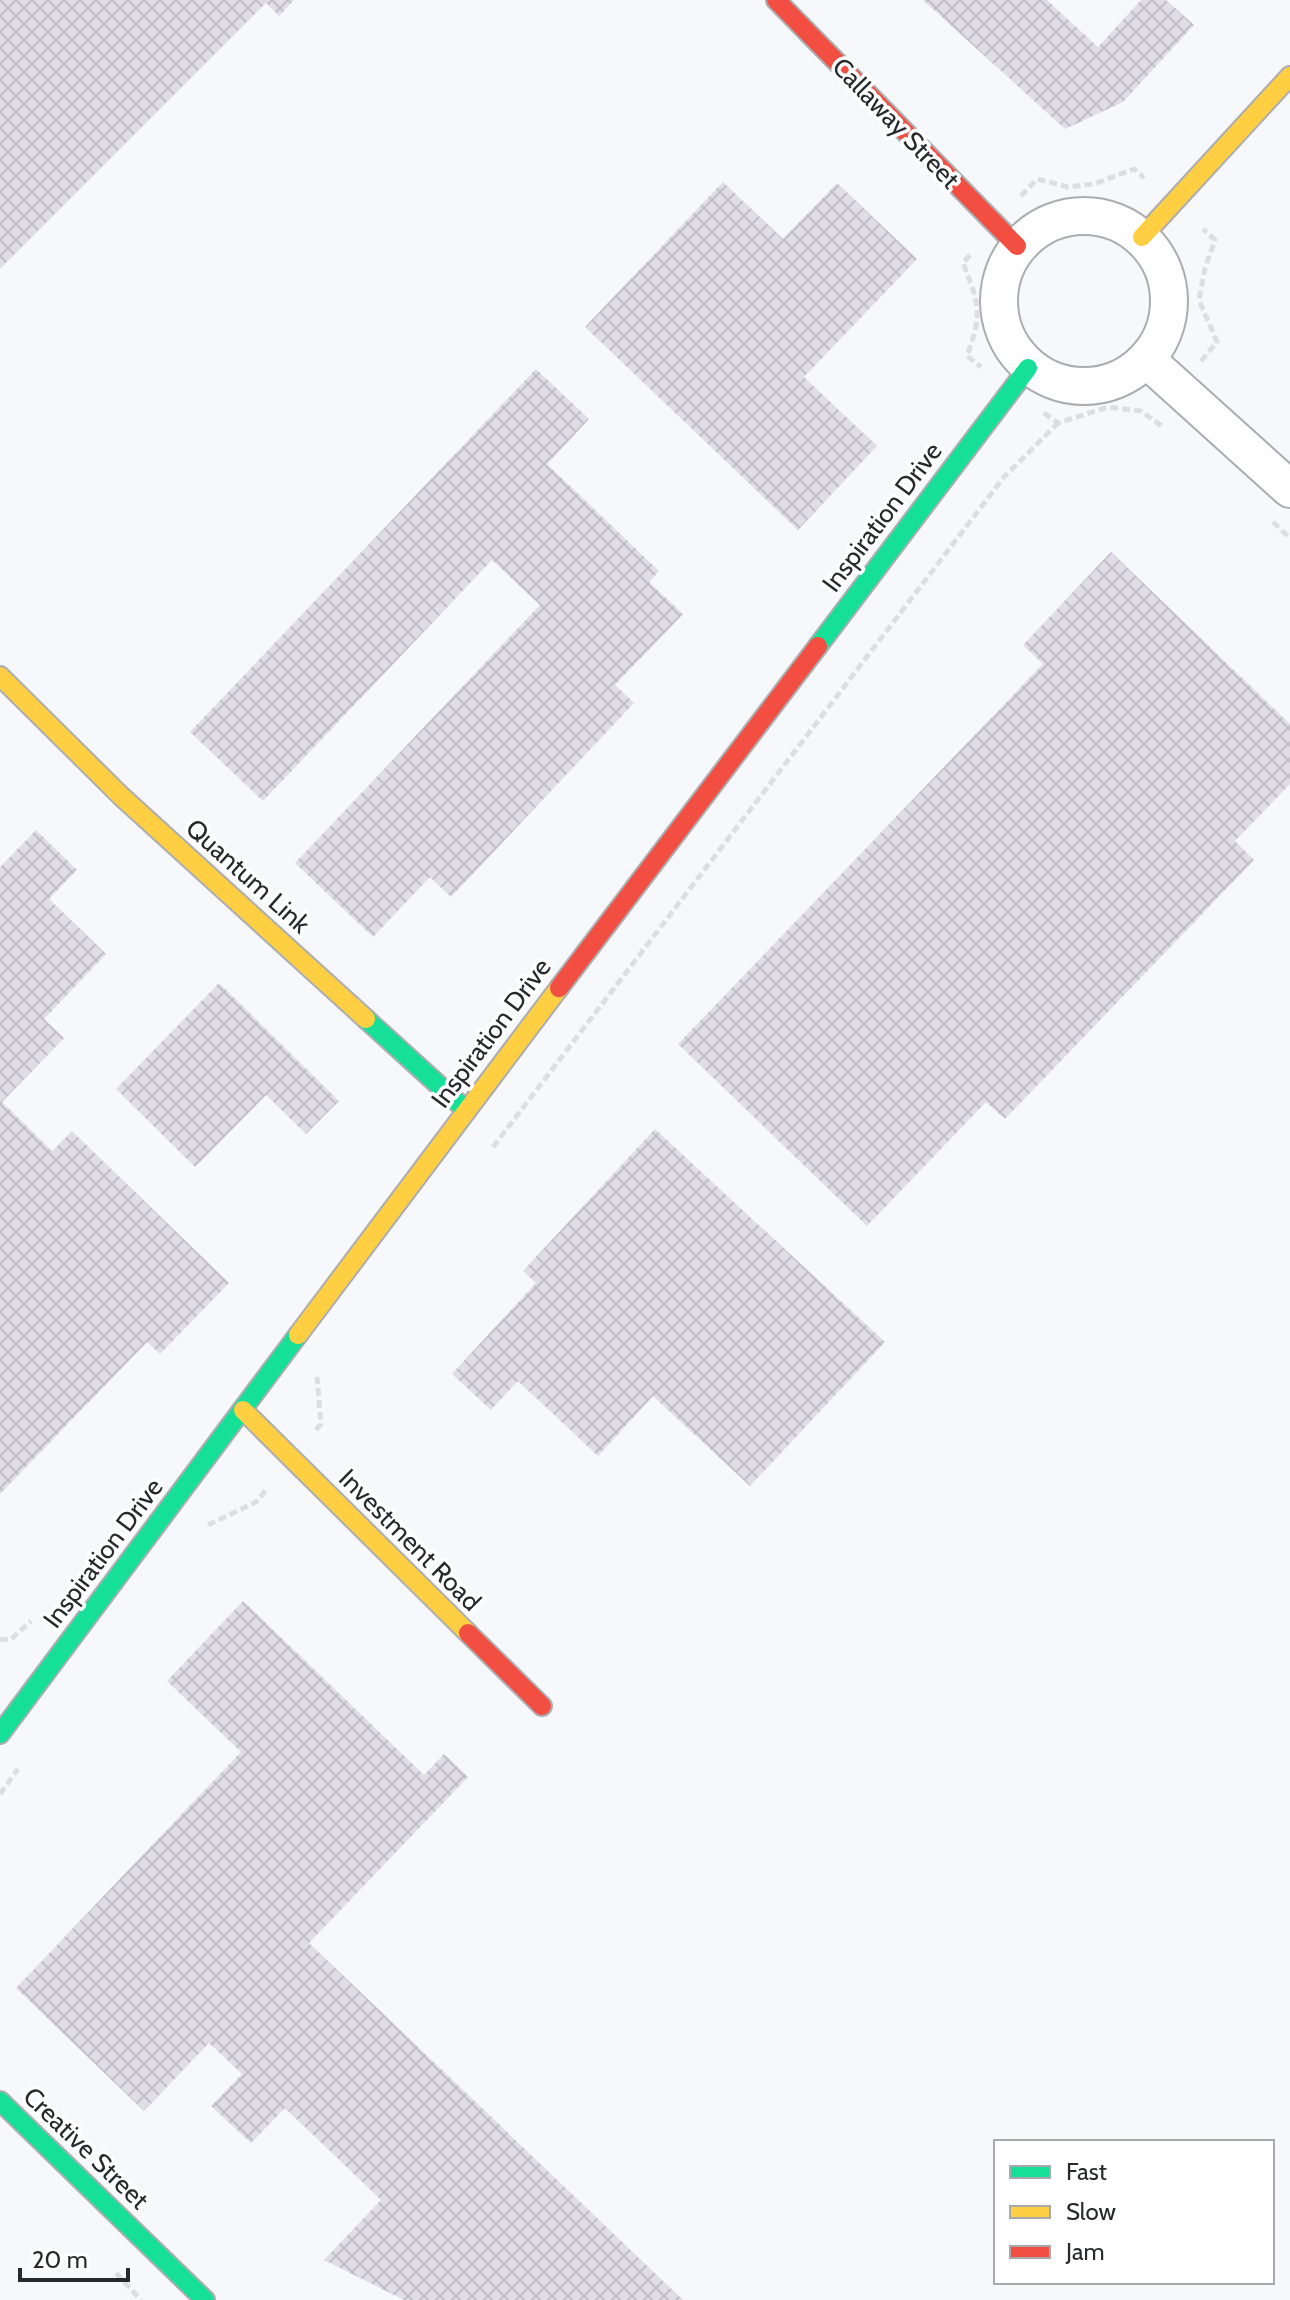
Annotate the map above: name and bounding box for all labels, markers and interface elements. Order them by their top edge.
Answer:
street label: Callaway Street [826,51,967,195]
street label: Inspiration Drive [815,436,949,598]
street label: Quantum Link [179,812,317,940]
street label: Inspiration Drive [424,952,558,1114]
street label: Investment Road [332,1462,488,1618]
street label: Inspiration Drive [36,1472,170,1634]
street label: Creative Street [17,2080,156,2216]
legend [994,2140,1274,2284]
text: Fast [1066,2157,1107,2186]
text: Slow [1066,2197,1116,2226]
scale bar [20,2232,128,2282]
text: Jam [1065,2237,1104,2266]
text: 20 m [32,2245,88,2274]

